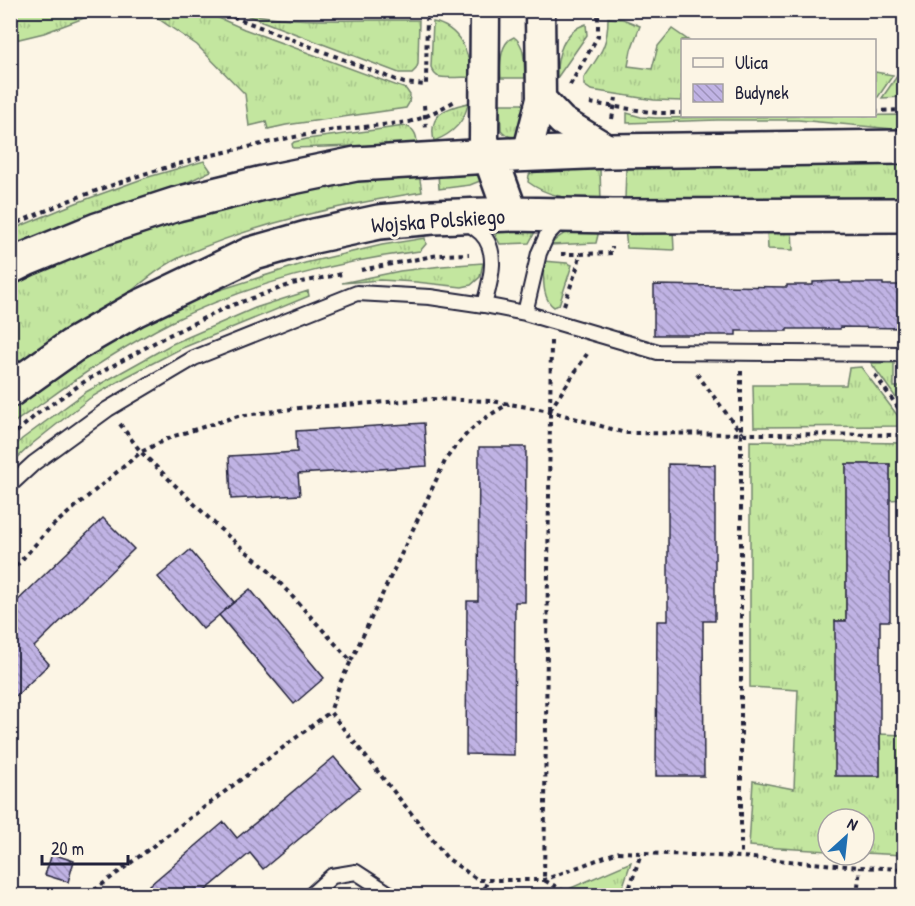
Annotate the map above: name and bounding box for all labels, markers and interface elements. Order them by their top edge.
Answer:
legend [681,39,876,117]
text: Ulica [735,50,768,75]
text: Budynek [735,80,789,105]
street label: Wojska Polskiego [370,200,506,240]
north arrow [816,807,876,867]
text: N [844,812,862,836]
scale bar [42,828,128,866]
text: 20 m [51,836,84,861]

